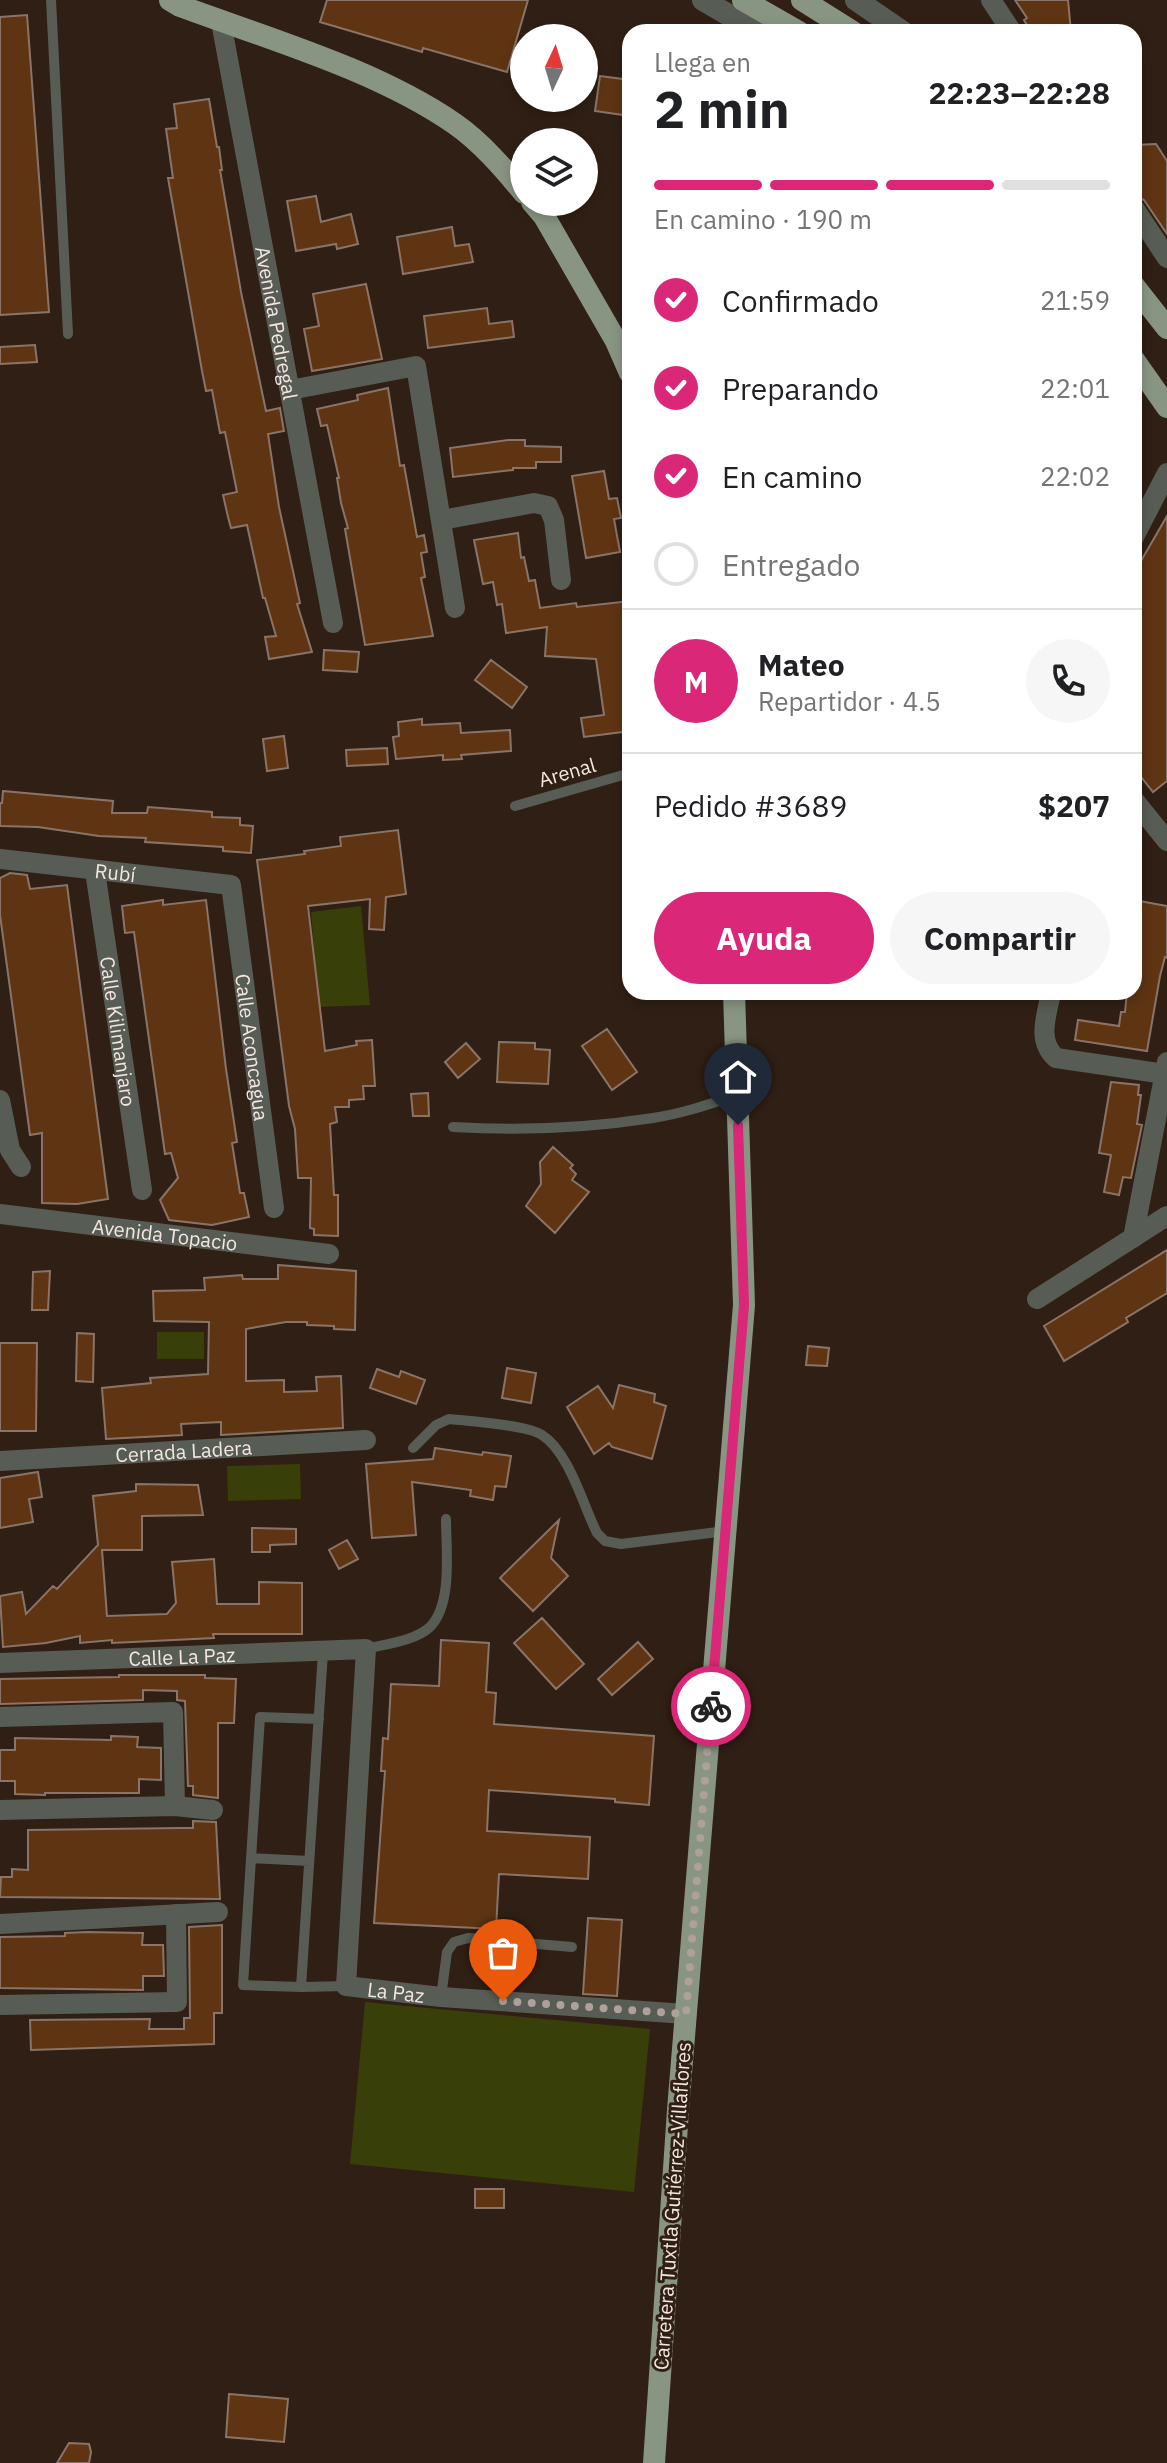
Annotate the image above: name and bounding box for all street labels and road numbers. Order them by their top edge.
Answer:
street label: Avenida Pedregal [250,244,305,402]
street label: Arenal [535,751,599,793]
street label: Rubí [93,856,137,888]
street label: Calle Kilimanjaro [94,954,143,1108]
street label: Calle Aconcagua [229,972,276,1123]
street label: Avenida Topacio [90,1212,239,1256]
street label: Cerrada Ladera [115,1433,253,1468]
street label: Calle La Paz [128,1641,236,1672]
street label: La Paz [366,1975,426,2008]
street label: Carretera Tuxtla Gutiérrez-Villaflores [647,2041,697,2371]

